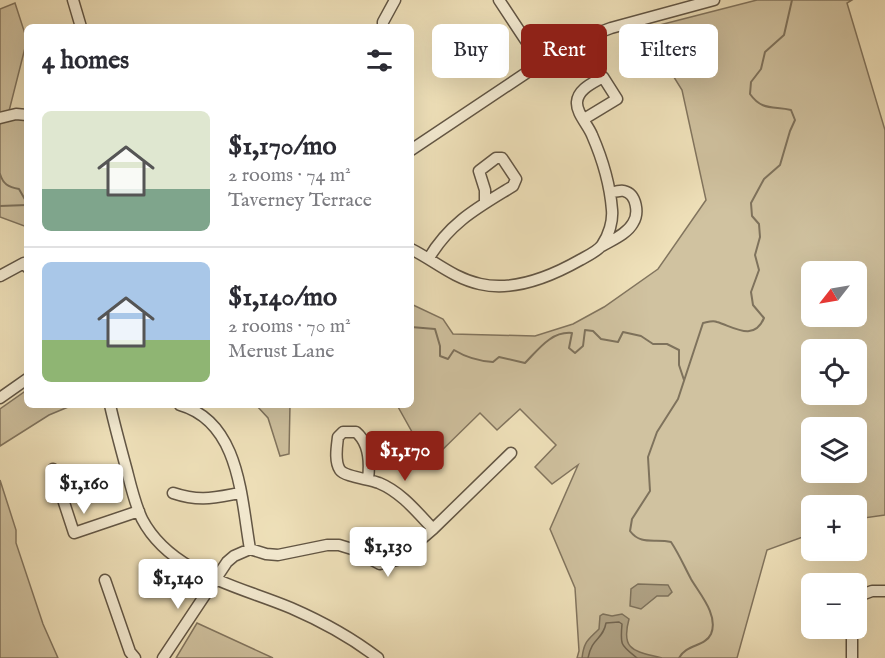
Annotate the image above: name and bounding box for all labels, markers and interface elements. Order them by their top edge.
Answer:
chip: Buy [432,24,509,78]
chip: Rent [521,24,607,78]
chip: Filters [619,24,718,78]
text: 4 homes [42,44,129,77]
icon: filters [363,44,396,77]
text: $1,170/mo [228,130,336,163]
icon: home [90,135,162,207]
text: 2 rooms · 74 m² [228,163,351,188]
text: Taverney Terrace [228,188,372,213]
north arrow [801,261,867,327]
map controls [801,261,867,639]
text: $1,140/mo [228,281,337,314]
icon: home [90,286,162,358]
text: 2 rooms · 70 m² [228,314,351,339]
text: Merust Lane [228,339,334,364]
button: locate [801,339,867,405]
button: layers [801,417,867,483]
pin: $1,170 [356,431,454,482]
text: $1,170 [380,438,430,463]
pin: $1,160 [35,464,133,515]
text: $1,160 [59,471,109,496]
button: + [801,495,867,561]
pin: $1,130 [339,527,437,578]
text: $1,130 [364,534,412,559]
pin: $1,140 [129,559,227,610]
text: $1,140 [153,566,203,591]
button: − [801,573,867,639]

